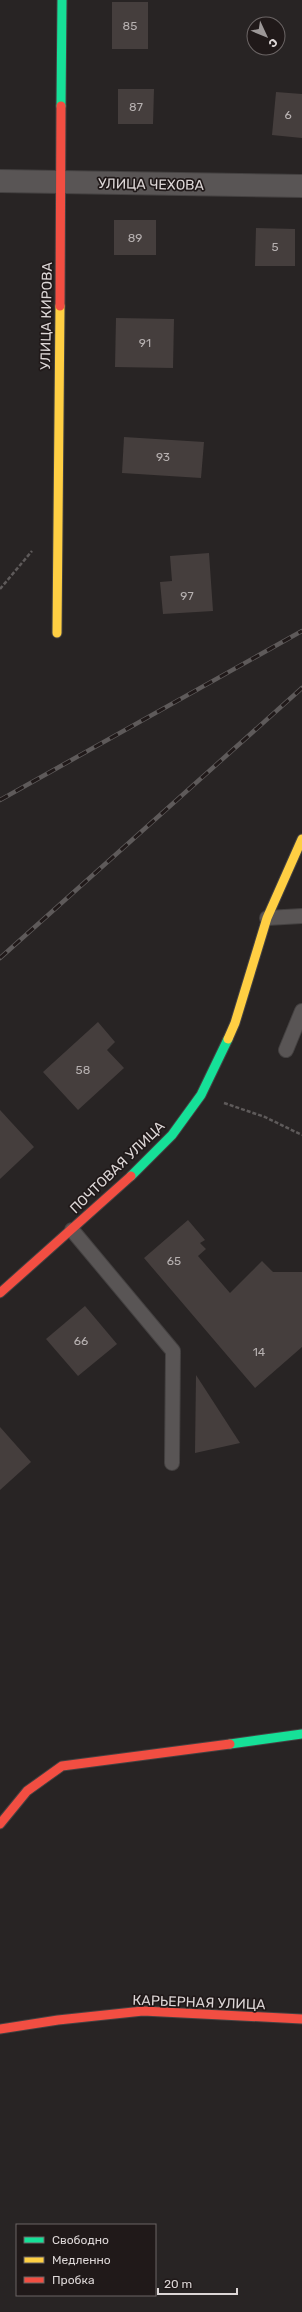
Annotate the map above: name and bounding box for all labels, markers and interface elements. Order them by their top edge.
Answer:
north arrow [246,16,286,56]
house number: 85 [123,19,137,33]
text: С [265,35,280,50]
house number: 87 [129,100,143,114]
house number: 6 [284,108,292,122]
street label: УЛИЦА ЧЕХОВА [98,175,205,194]
house number: 89 [128,231,142,245]
house number: 5 [271,240,279,254]
street label: УЛИЦА КИРОВА [37,261,56,370]
house number: 91 [139,336,151,350]
house number: 93 [156,450,170,464]
house number: 97 [180,589,194,603]
house number: 58 [76,1063,90,1077]
street label: ПОЧТОВАЯ УЛИЦА [66,1117,169,1217]
house number: 65 [167,1254,181,1268]
house number: 66 [74,1334,88,1348]
house number: 14 [253,1345,266,1359]
street label: КАРЬЕРНАЯ УЛИЦА [132,1992,266,2013]
legend [16,2224,156,2296]
text: Свободно [52,2233,109,2247]
text: Медленно [52,2253,111,2267]
scale bar [158,2270,237,2296]
text: Пробка [52,2273,95,2287]
text: 20 m [164,2277,192,2291]

